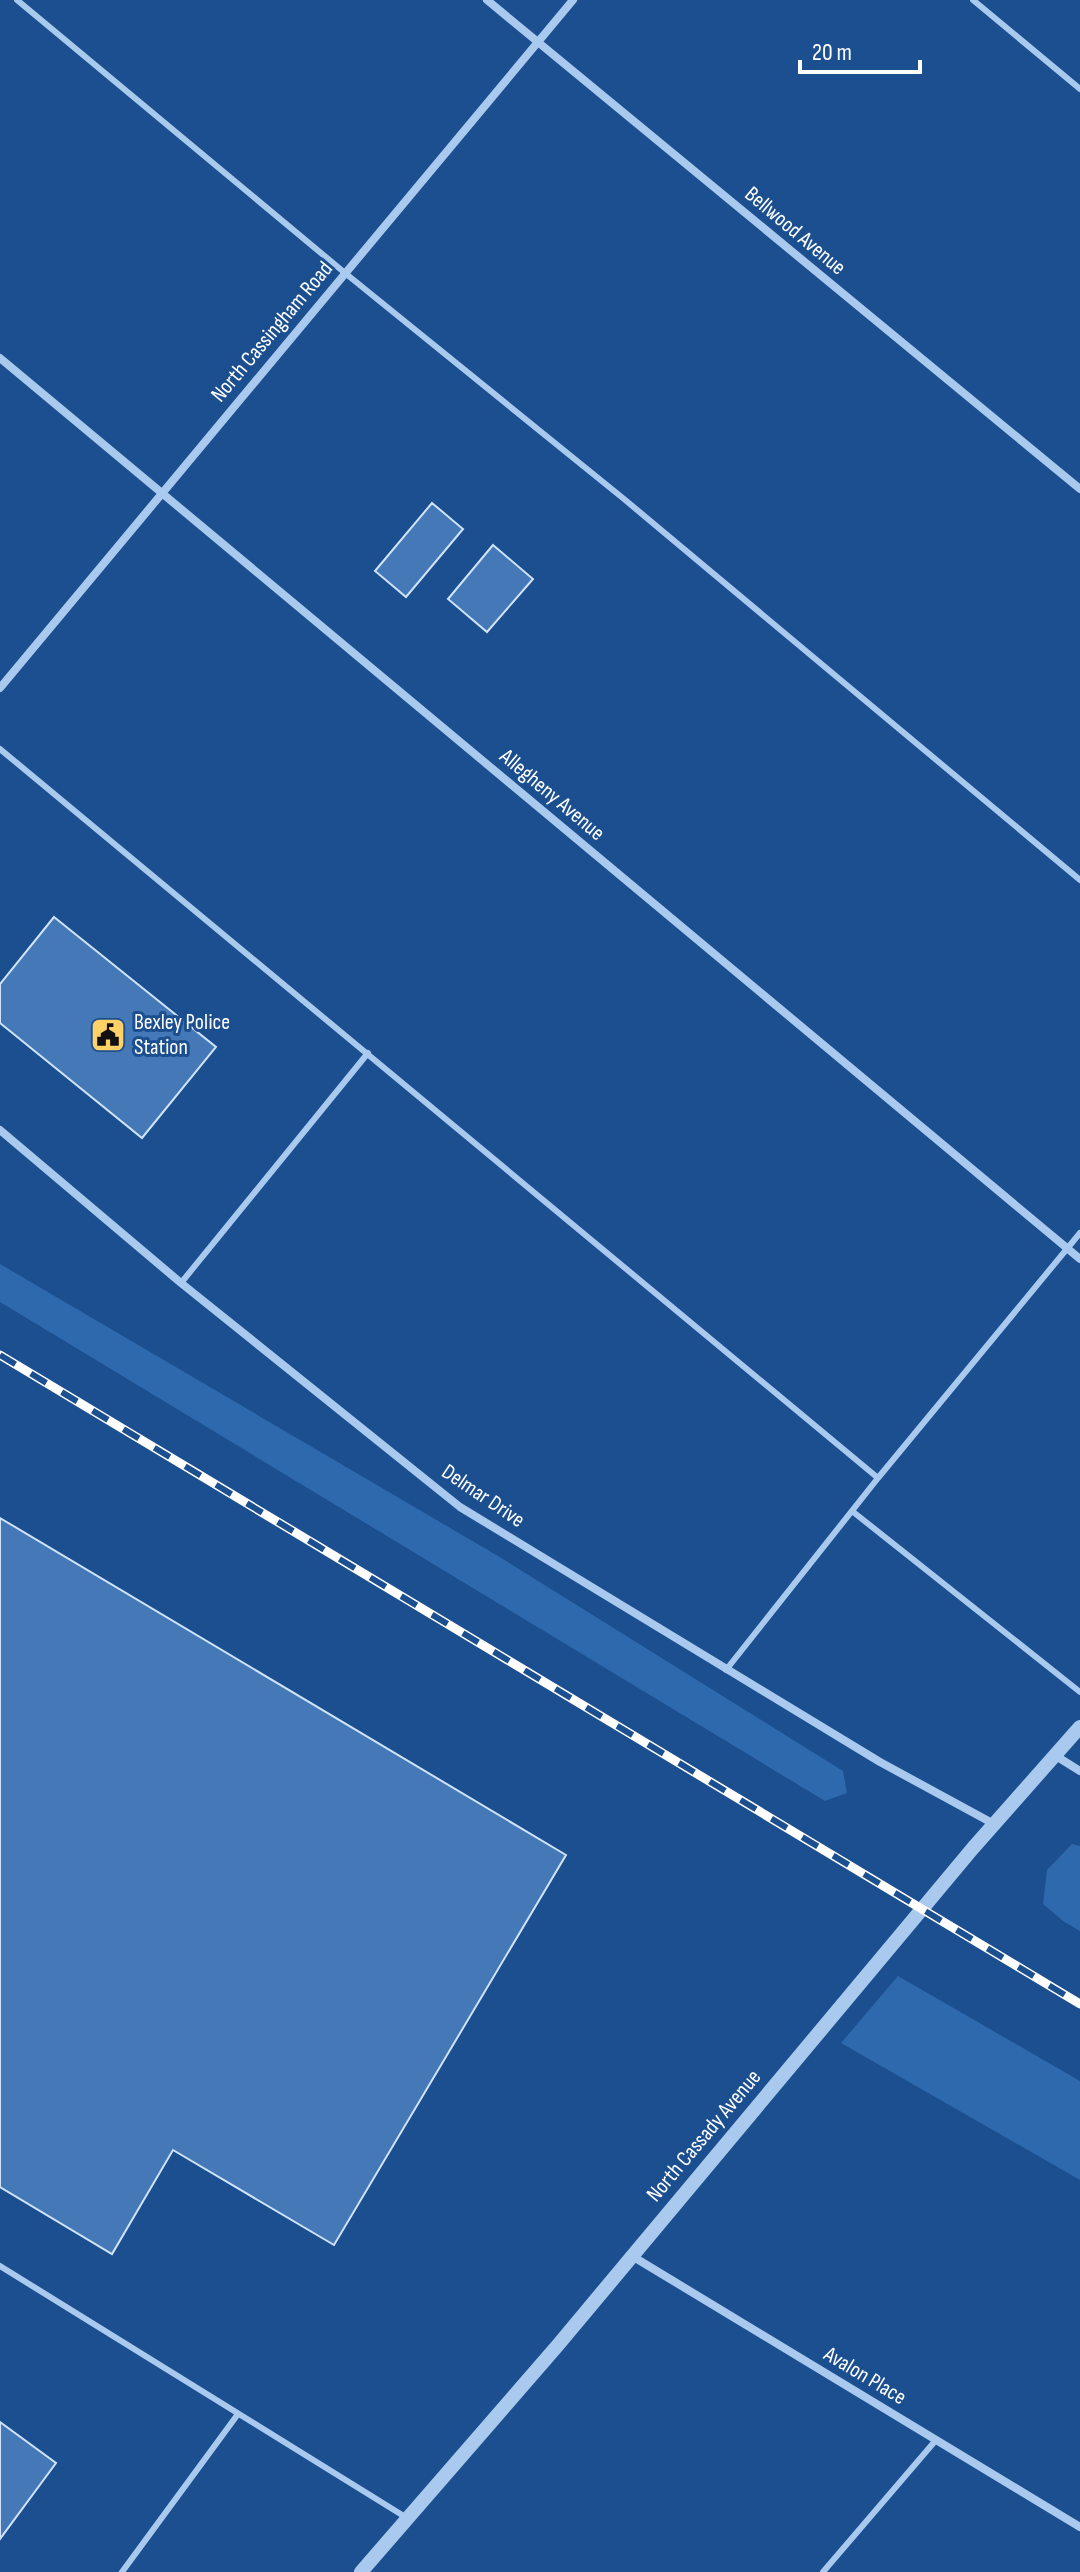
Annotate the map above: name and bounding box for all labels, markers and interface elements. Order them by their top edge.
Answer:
scale bar [800,24,920,74]
text: 20 m [812,38,852,67]
street label: Bellwood Avenue [739,181,851,281]
street label: North Cassingham Road [205,256,339,408]
street label: Allegheny Avenue [493,743,610,847]
place label: Bexley Police Station [134,1009,230,1061]
public building icon: Bexley Police Station [89,1016,127,1054]
street label: Delmar Drive [436,1458,530,1534]
street label: North Cassady Avenue [641,2064,767,2208]
street label: Avalon Place [818,2340,911,2411]

